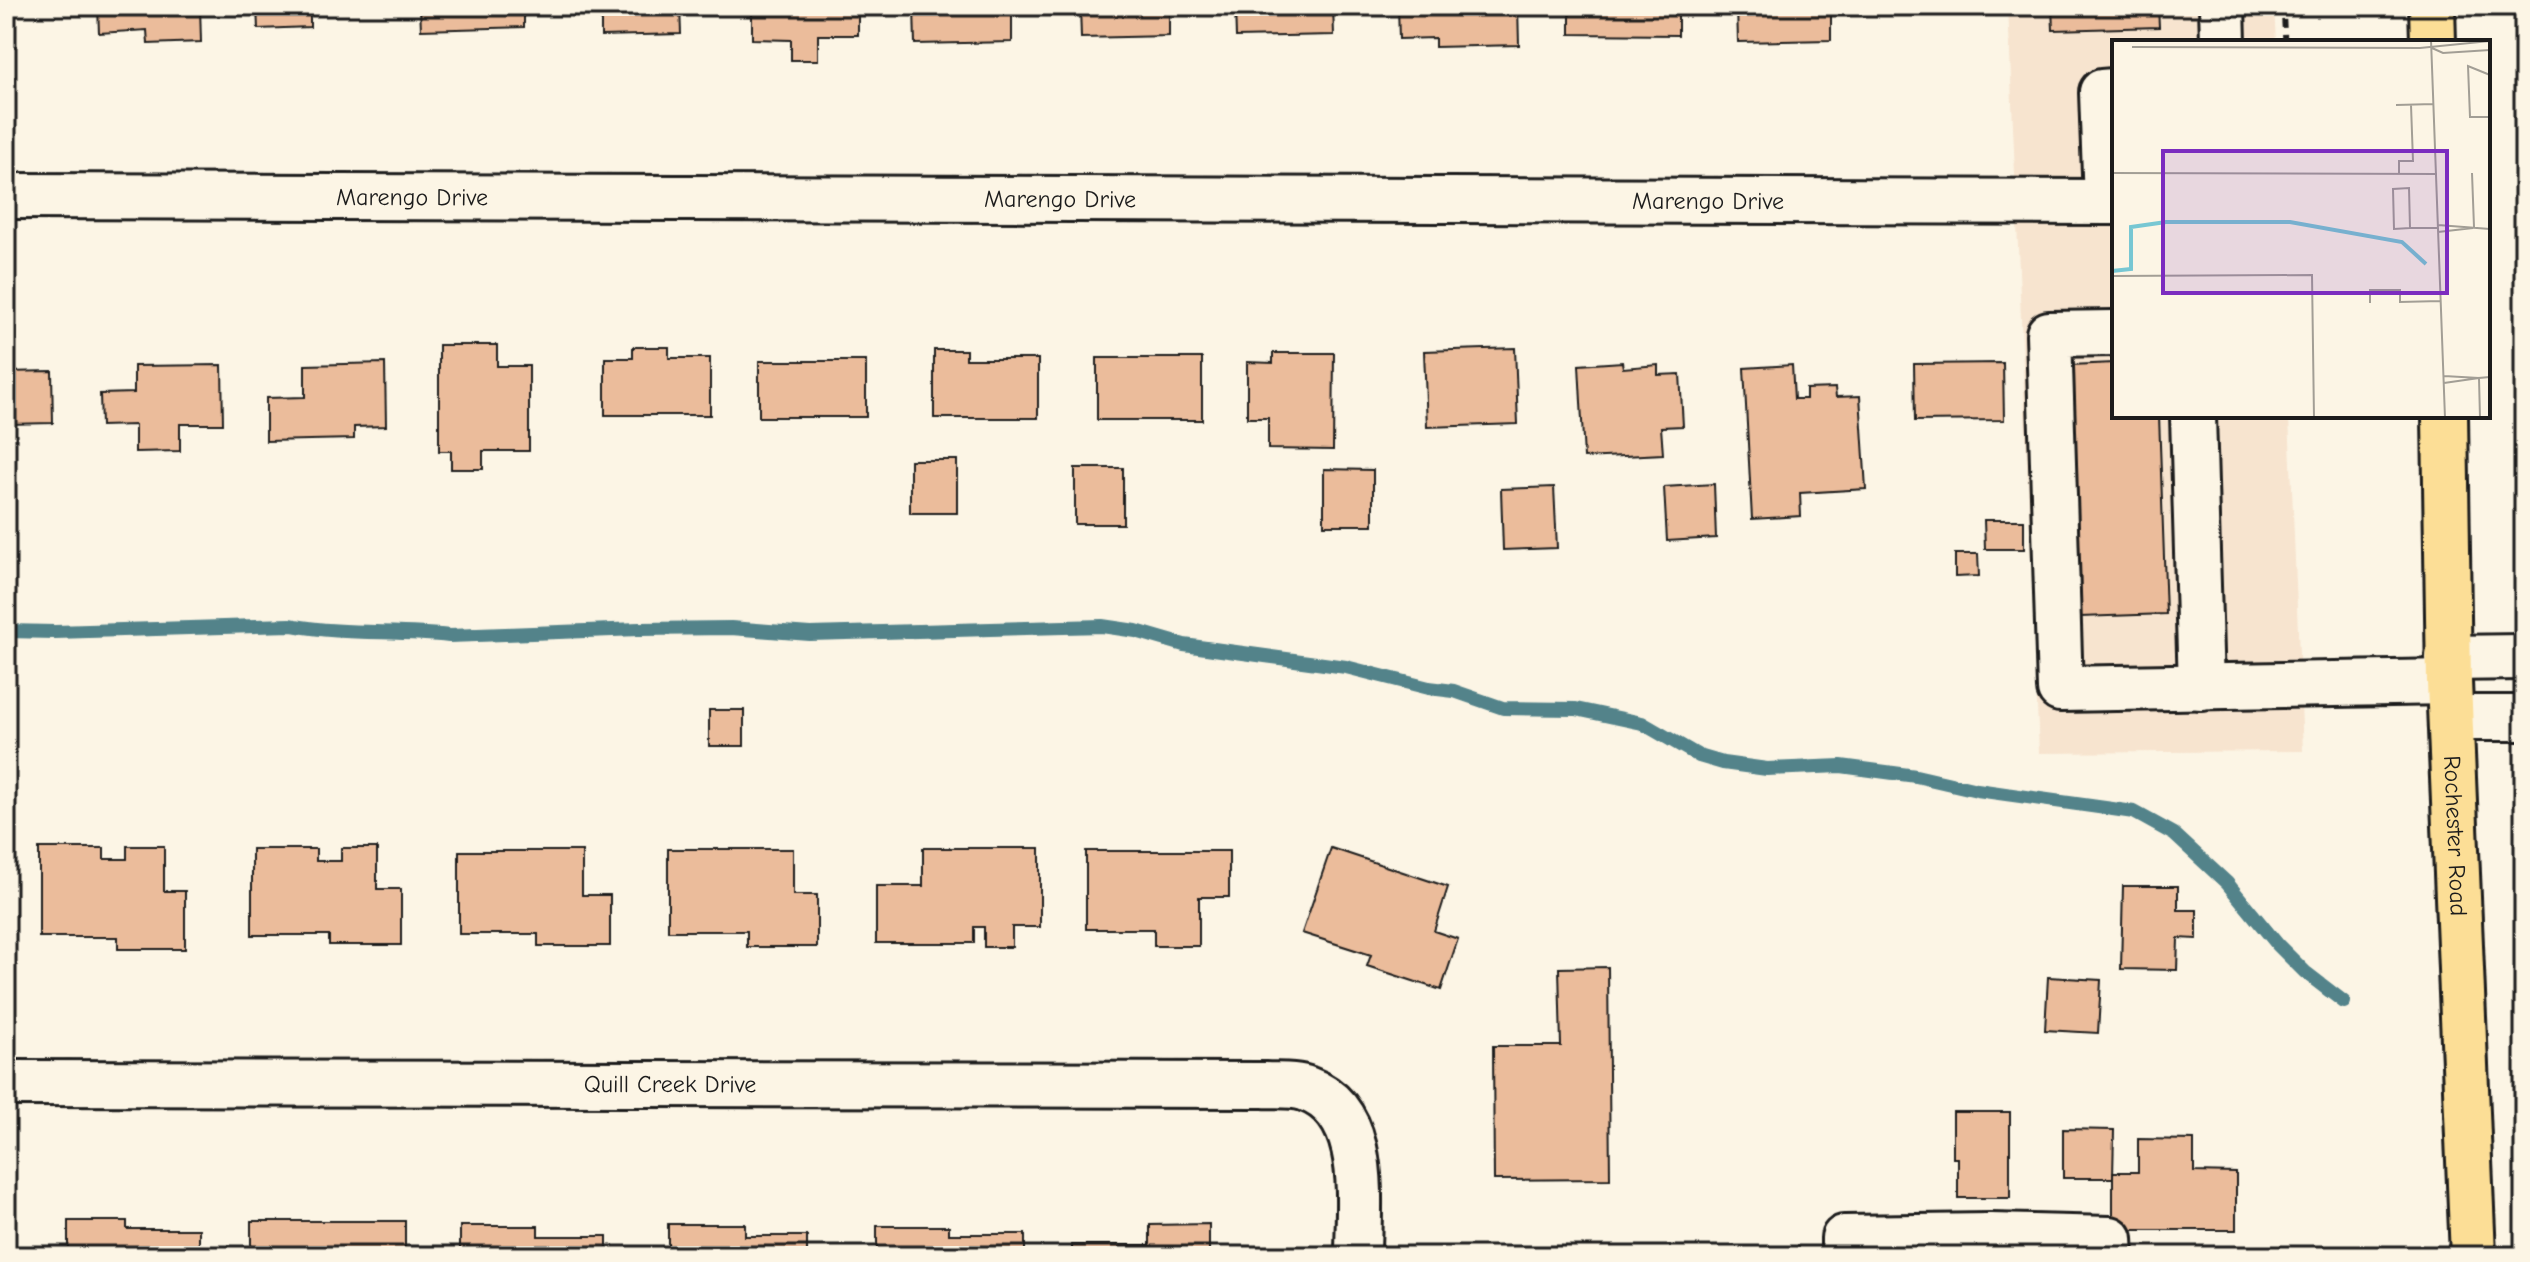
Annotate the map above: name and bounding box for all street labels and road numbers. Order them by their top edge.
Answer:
street label: Marengo Drive [336,183,488,211]
street label: Marengo Drive [984,185,1136,213]
street label: Marengo Drive [1632,187,1784,215]
street label: Rochester Road [2438,755,2473,917]
street label: Quill Creek Drive [584,1070,756,1098]

